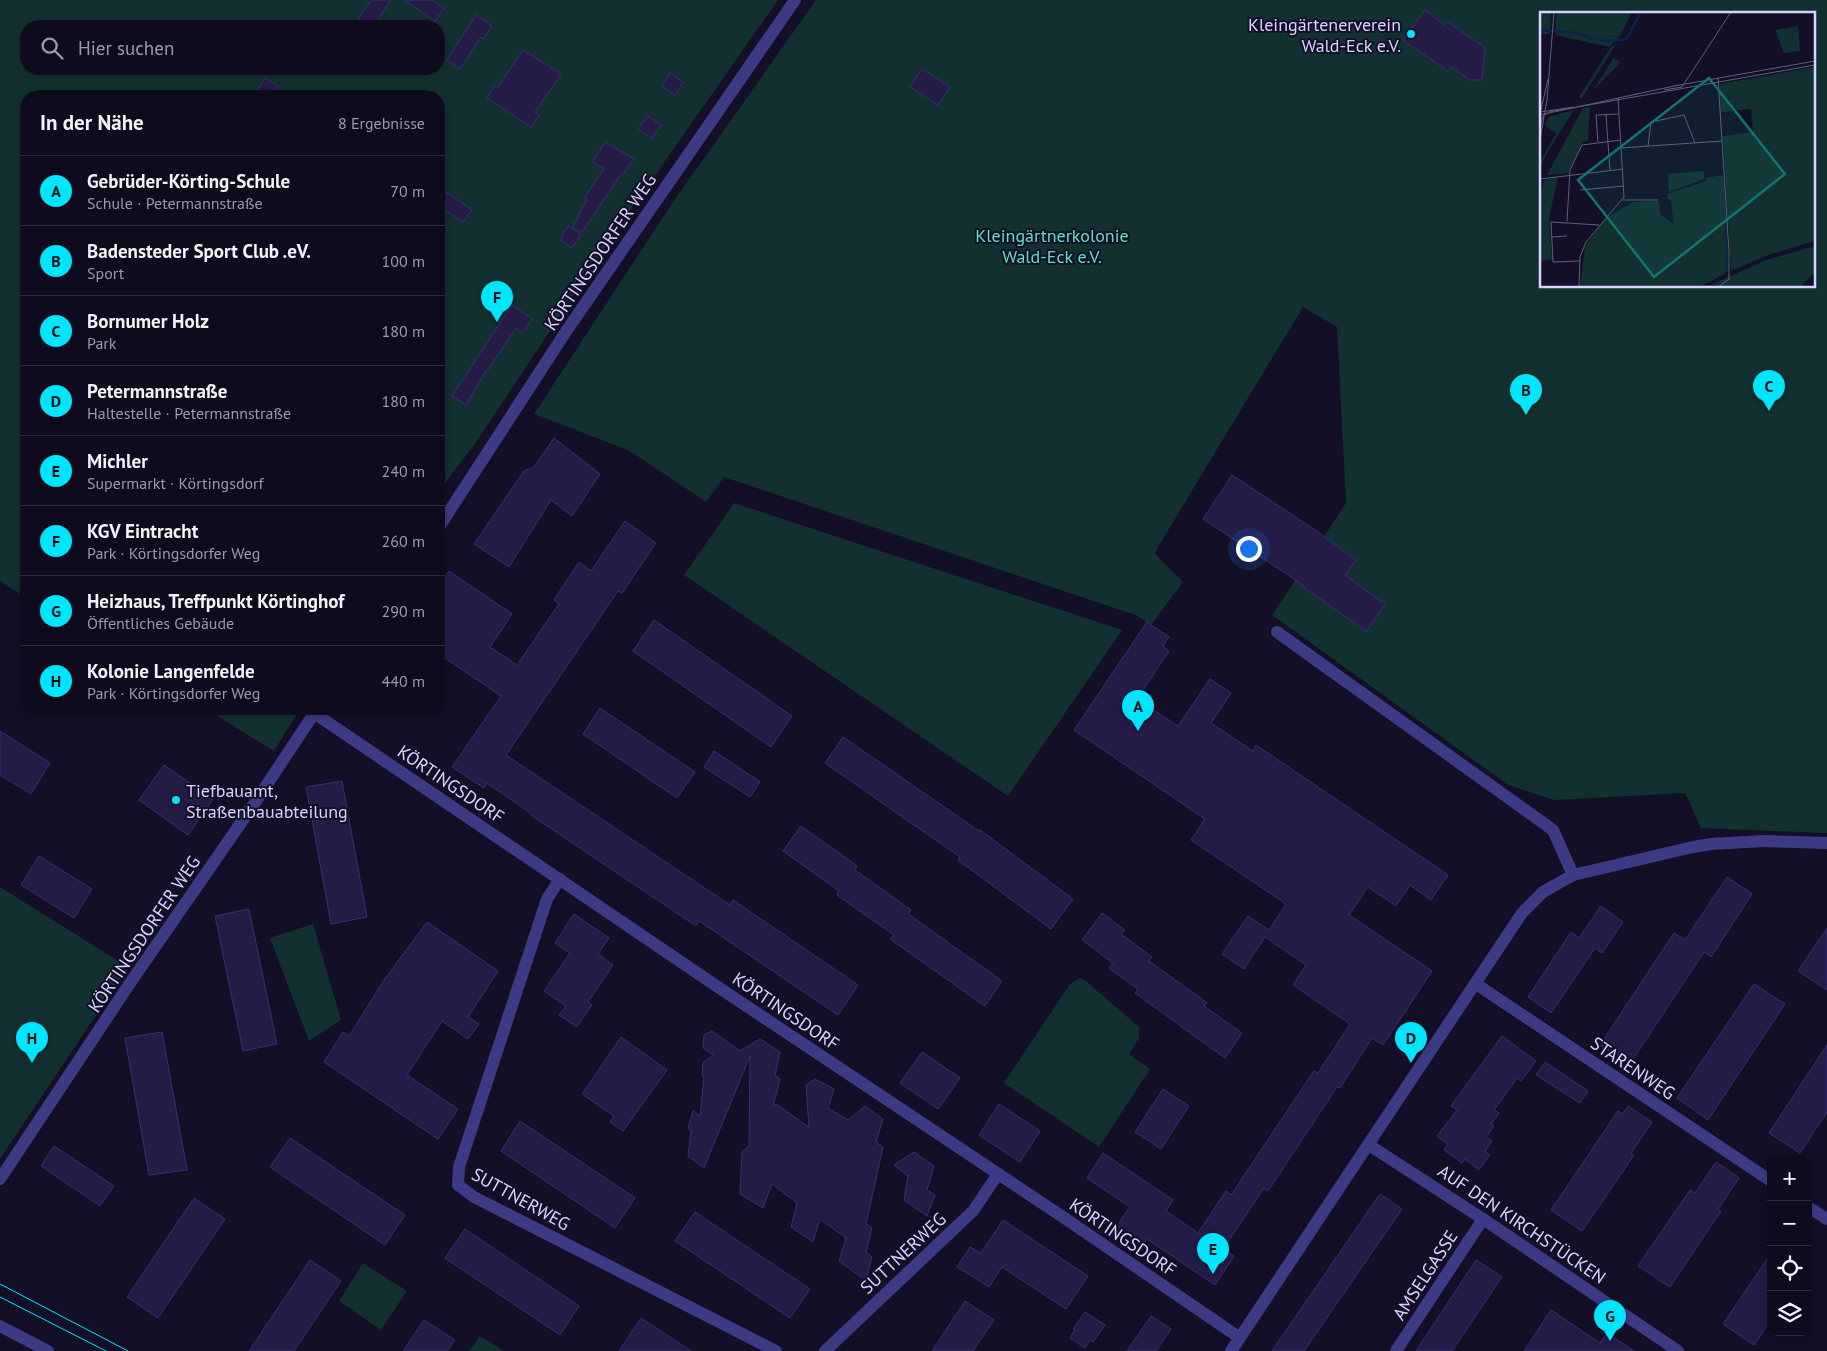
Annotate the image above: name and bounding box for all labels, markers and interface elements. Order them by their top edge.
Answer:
inset map [1540,12,1814,288]
place label: Kleingärtenerverein Wald-Eck e.V. [1248,13,1401,57]
search box [20,20,445,75]
marker: Kleingärtenerverein Wald-Eck e.V. [1405,28,1417,40]
icon: search [38,34,66,62]
text: Hier suchen [78,36,174,60]
text: In der Nähe [40,109,144,136]
text: 8 Ergebnisse [338,113,425,133]
text: Gebrüder-Körting-Schule [87,169,290,193]
street label: KÖRTINGSDORFER WEG [539,169,661,335]
text: A [51,181,61,201]
text: 70 m [390,181,425,201]
text: Schule · Petermannstraße [87,193,263,213]
park label: Kleingärtnerkolonie Wald-Eck e.V. [975,224,1129,268]
text: Badensteder Sport Club .eV. [87,239,311,263]
text: B [51,251,61,271]
text: 100 m [382,251,425,271]
text: Sport [87,263,124,283]
pin: F [481,281,513,322]
text: Bornumer Holz [87,309,209,333]
text: C [52,321,60,341]
text: 180 m [382,321,425,341]
text: Park [87,333,116,353]
pin: C [1753,370,1785,411]
pin: B [1510,374,1542,415]
text: Petermannstraße [87,379,228,403]
text: D [51,391,61,411]
text: 180 m [382,391,425,411]
text: Haltestelle · Petermannstraße [87,403,291,423]
text: Michler [87,449,148,473]
text: E [52,461,60,481]
text: 240 m [382,461,425,481]
text: Supermarkt · Körtingsdorf [87,473,264,493]
text: KGV Eintracht [87,519,198,543]
text: F [52,531,60,551]
text: 260 m [382,531,425,551]
your location [1236,536,1262,562]
text: Park · Körtingsdorfer Weg [87,543,260,563]
text: Heizhaus, Treffpunkt Körtinghof [87,589,344,613]
text: G [51,601,61,621]
text: 290 m [382,601,425,621]
text: Öffentliches Gebäude [87,613,234,633]
text: Kolonie Langenfelde [87,659,255,683]
text: H [51,671,61,691]
text: 440 m [382,671,425,691]
text: Park · Körtingsdorfer Weg [87,683,260,703]
pin: A [1122,690,1154,731]
street label: KÖRTINGSDORF [393,740,509,828]
place label: Tiefbauamt, Straßenbauabteilung [186,779,348,823]
marker: Tiefbauamt, Straßenbauabteilung [170,794,182,806]
street label: KÖRTINGSDORFER WEG [83,851,205,1017]
street label: KÖRTINGSDORF [728,967,844,1055]
pin: H [16,1022,48,1063]
pin: D [1395,1022,1427,1063]
street label: STARENWEG [1586,1031,1680,1105]
map controls [1767,1156,1812,1336]
button: + [1767,1156,1812,1201]
street label: AUF DEN KIRCHSTÜCKEN [1434,1159,1610,1289]
street label: SUTTNERWEG [468,1163,574,1235]
street label: KÖRTINGSDORF [1065,1193,1181,1281]
button: − [1767,1201,1812,1246]
street label: SUTTNERWEG [855,1207,951,1299]
street label: AMSELGASSE [1387,1226,1463,1324]
pin: E [1197,1233,1229,1274]
button: locate [1767,1246,1812,1291]
button: layers [1767,1291,1812,1336]
pin: G [1594,1300,1626,1341]

